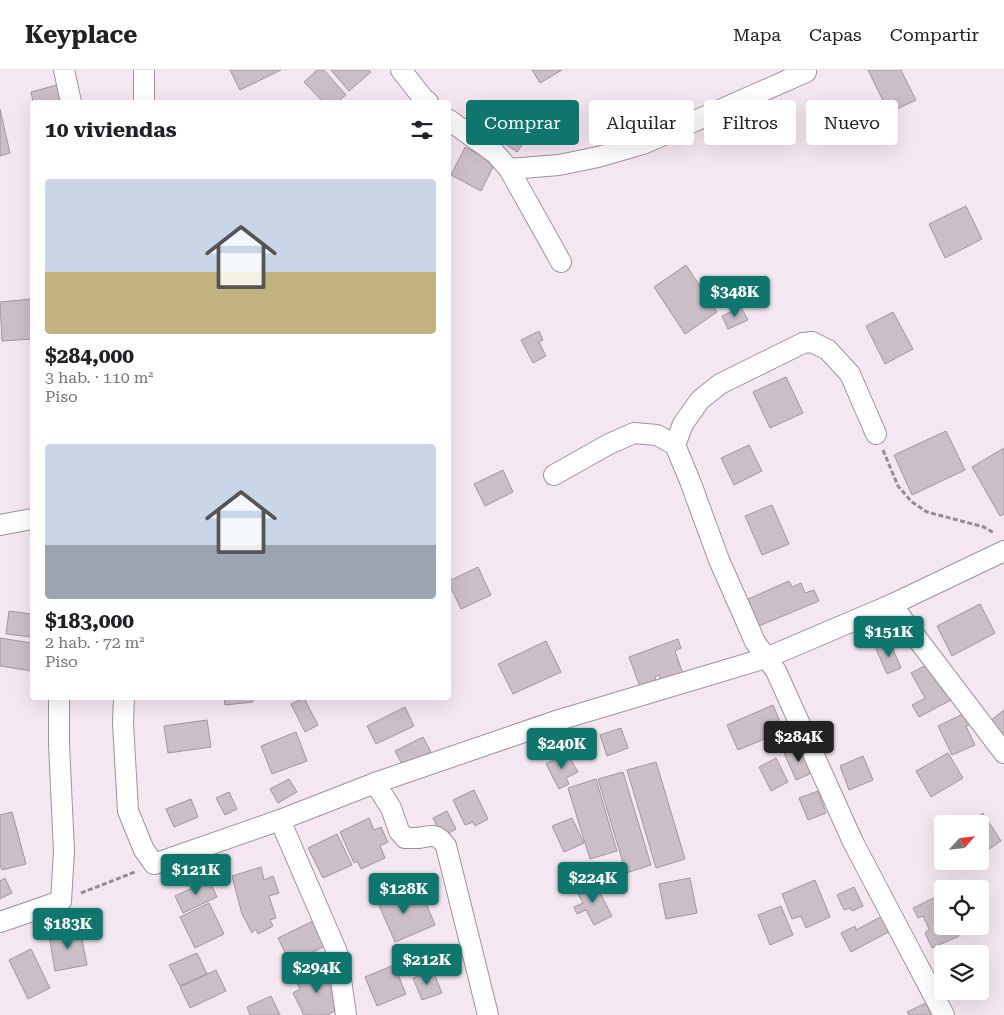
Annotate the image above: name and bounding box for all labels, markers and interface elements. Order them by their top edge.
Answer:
text: Keyplace [25,21,137,49]
text: Mapa [733,24,781,45]
text: Capas [809,24,862,45]
text: Compartir [890,24,979,45]
chip: Comprar [466,100,579,145]
chip: Alquilar [589,100,694,145]
chip: Filtros [704,100,796,145]
chip: Nuevo [806,100,898,145]
icon: filters [408,116,436,144]
text: 10 viviendas [45,118,176,142]
icon: home [196,212,286,302]
pin: $348K [700,276,770,318]
text: $348K [711,282,759,301]
text: $284,000 [45,344,134,368]
text: 3 hab. · 110 m² [45,368,154,387]
text: Piso [45,387,78,406]
icon: home [196,477,286,567]
text: $183,000 [45,609,134,633]
pin: $151K [854,616,924,658]
text: $151K [865,622,913,641]
text: 2 hab. · 72 m² [45,633,145,652]
text: Piso [45,652,78,671]
pin: $284K [764,720,834,763]
text: $284K [775,727,823,746]
pin: $240K [527,728,597,770]
text: $240K [538,734,586,753]
north arrow [934,815,989,870]
map controls [934,815,989,1000]
pin: $121K [161,854,231,896]
text: $121K [172,860,220,879]
pin: $224K [558,862,628,904]
text: $224K [569,868,617,887]
pin: $128K [369,872,439,915]
text: $128K [380,879,428,898]
button: locate [934,880,989,935]
pin: $183K [33,908,103,950]
text: $183K [44,914,92,933]
pin: $212K [392,944,462,986]
button: layers [934,945,989,1000]
text: $212K [403,950,451,969]
pin: $294K [282,952,352,994]
text: $294K [293,958,341,977]

